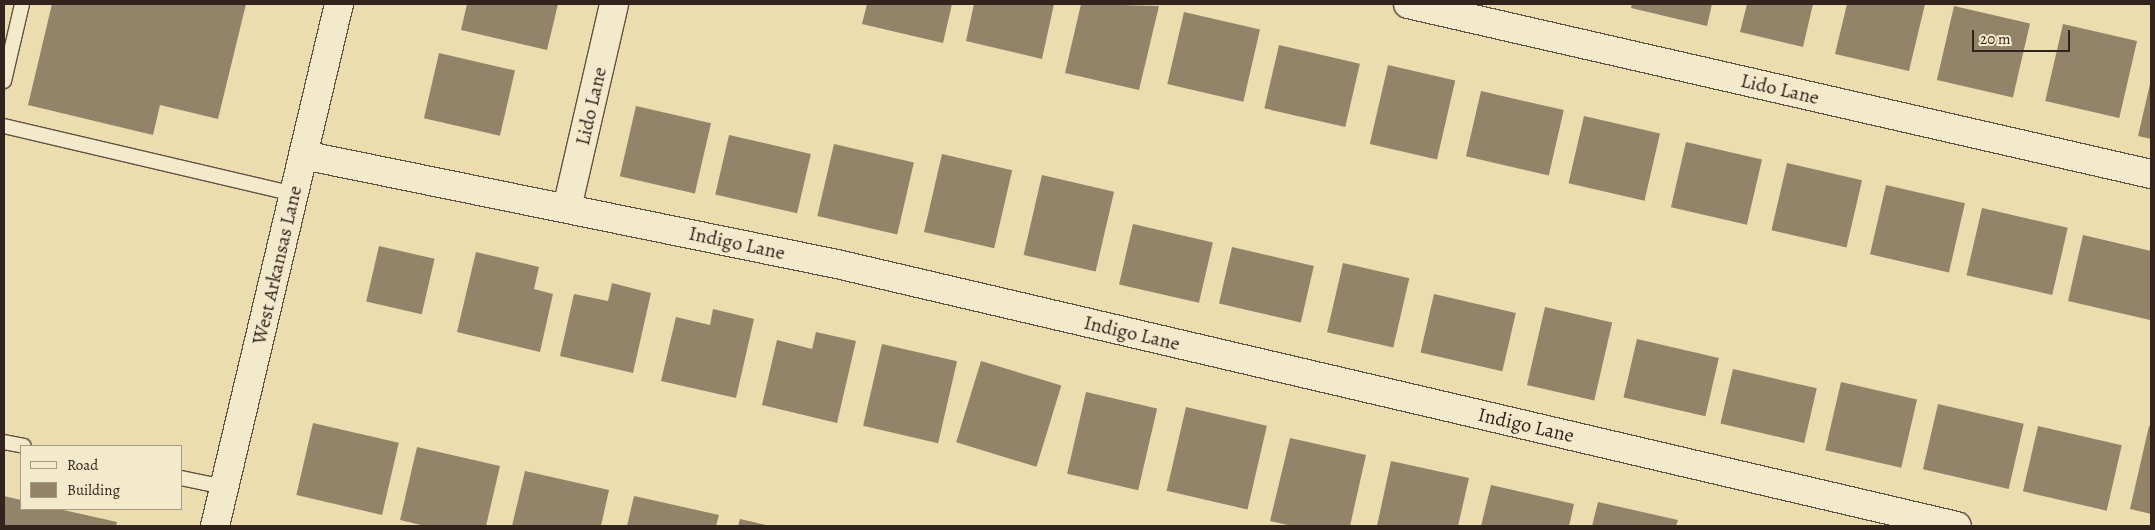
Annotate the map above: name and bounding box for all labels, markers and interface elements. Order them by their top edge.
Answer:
scale bar [1975,20,2072,52]
text: 20 m [1980,29,2011,49]
street label: Lido Lane [570,64,612,148]
street label: Lido Lane [1738,68,1822,110]
street label: West Arkansas Lane [247,183,307,347]
street label: Indigo Lane [687,221,787,265]
street label: Indigo Lane [1082,310,1182,356]
street label: Indigo Lane [1476,402,1576,448]
legend [20,445,182,510]
text: Road [67,455,98,475]
text: Building [67,480,120,500]

